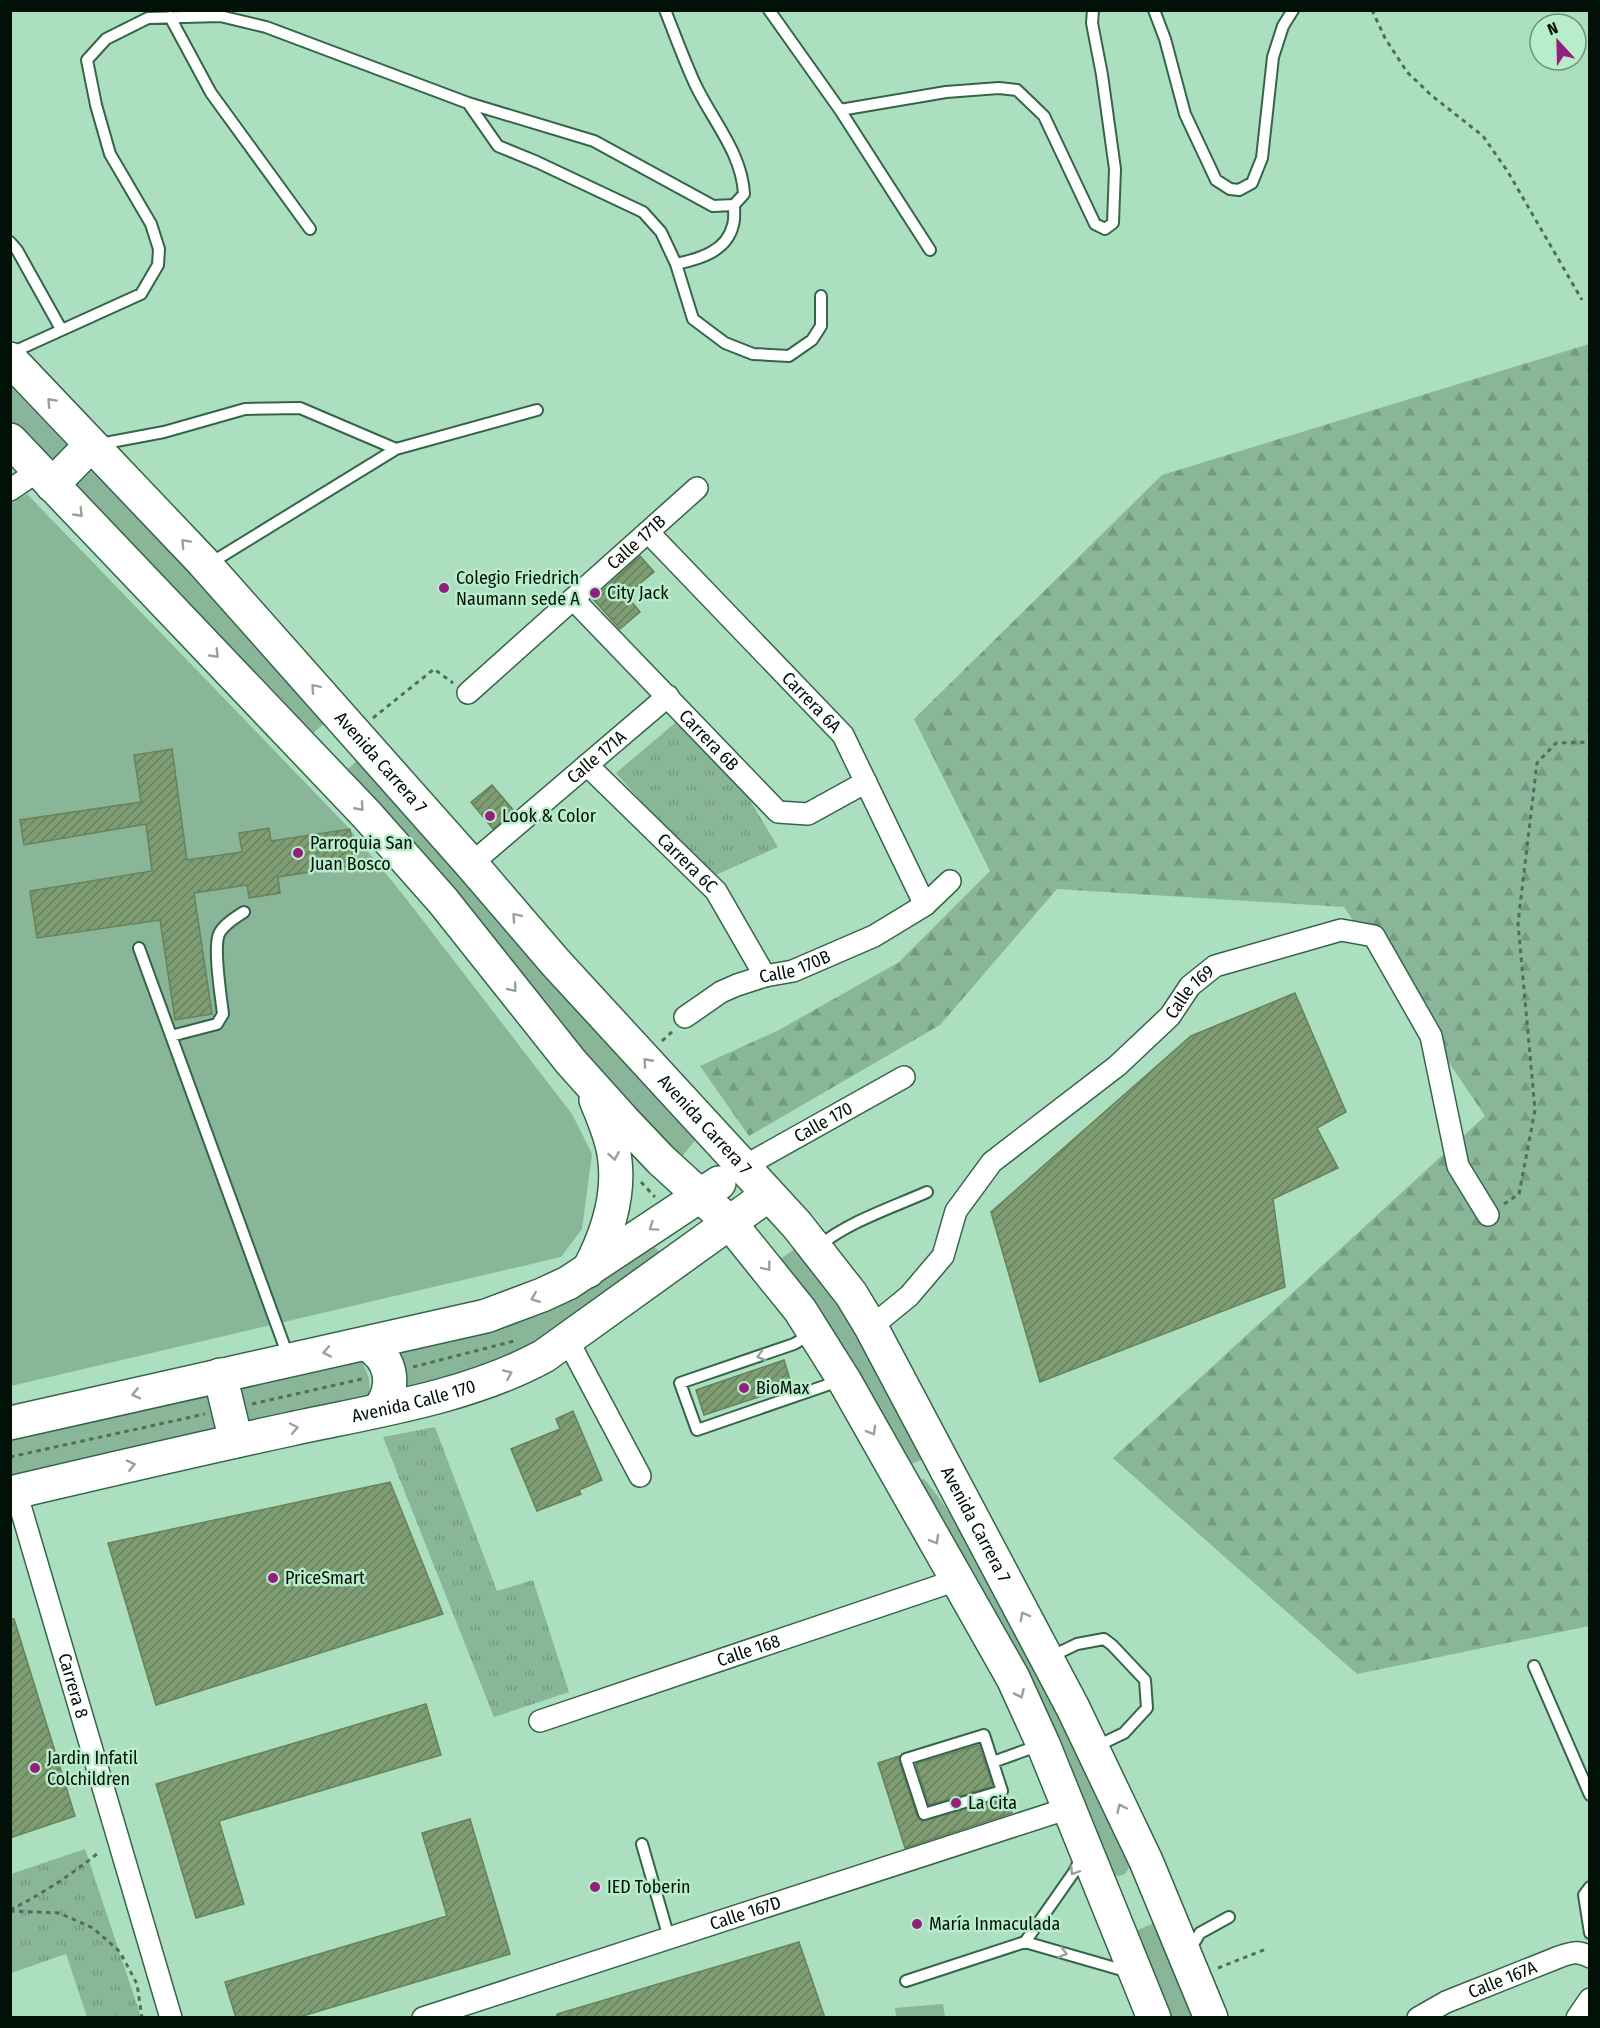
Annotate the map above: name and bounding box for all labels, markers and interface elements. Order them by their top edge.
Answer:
north arrow [1528,12,1588,72]
text: N [1545,18,1561,39]
one-way arrow [47,399,58,409]
one-way arrow [72,506,83,517]
street label: Calle 171B [603,510,670,574]
one-way arrow [181,539,192,550]
place label: Colegio Friedrich Naumann sede A [456,567,580,610]
marker: Colegio Friedrich Naumann sede A [437,581,451,595]
place label: City Jack [607,582,669,604]
marker: City Jack [588,586,602,600]
one-way arrow [207,646,218,657]
street label: Carrera 6A [777,667,846,738]
one-way arrow [311,684,322,695]
street label: Carrera 6B [675,705,743,775]
street label: Avenida Carrera 7 [330,707,432,818]
street label: Calle 171A [562,725,631,788]
one-way arrow [353,800,364,811]
place label: Look & Color [502,805,597,827]
marker: Look & Color [483,809,497,823]
street label: Carrera 6C [652,829,722,897]
place label: Parroquia San Juan Bosco [310,832,413,875]
marker: Parroquia San Juan Bosco [291,846,305,860]
one-way arrow [512,913,523,924]
street label: Calle 170B [756,945,834,988]
street label: Calle 169 [1160,960,1218,1023]
one-way arrow [505,982,516,993]
one-way arrow [643,1058,654,1069]
street label: Avenida Carrera 7 [653,1070,756,1179]
street label: Calle 170 [790,1097,856,1147]
one-way arrow [607,1151,620,1161]
one-way arrow [649,1220,659,1232]
one-way arrow [759,1260,770,1271]
one-way arrow [531,1290,541,1303]
one-way arrow [322,1345,332,1358]
one-way arrow [756,1348,767,1361]
one-way arrow [502,1369,513,1381]
street label: Avenida Calle 170 [350,1375,478,1427]
place label: BioMax [756,1377,809,1399]
marker: BioMax [737,1381,751,1395]
one-way arrow [132,1387,142,1400]
one-way arrow [288,1423,298,1436]
one-way arrow [865,1425,876,1435]
one-way arrow [126,1460,136,1473]
street label: Avenida Carrera 7 [936,1463,1015,1586]
one-way arrow [927,1534,939,1544]
place label: PriceSmart [285,1567,365,1589]
marker: PriceSmart [266,1571,280,1585]
one-way arrow [1019,1611,1031,1622]
street label: Calle 168 [714,1630,783,1671]
street label: Carrera 8 [53,1651,93,1721]
one-way arrow [1013,1687,1025,1698]
place label: Jardin Infatil Colchildren [47,1747,138,1790]
marker: Jardin Infatil Colchildren [28,1761,42,1775]
place label: La Cita [968,1792,1017,1814]
marker: La Cita [949,1796,963,1810]
one-way arrow [1116,1804,1128,1815]
one-way arrow [1069,1865,1081,1875]
place label: IED Toberin [607,1876,690,1898]
marker: IED Toberin [588,1880,602,1894]
street label: Calle 167D [707,1891,784,1935]
place label: María Inmaculada [929,1913,1060,1935]
marker: María Inmaculada [910,1917,924,1931]
one-way arrow [1057,1946,1068,1958]
street label: Calle 167A [1465,1956,1540,2003]

